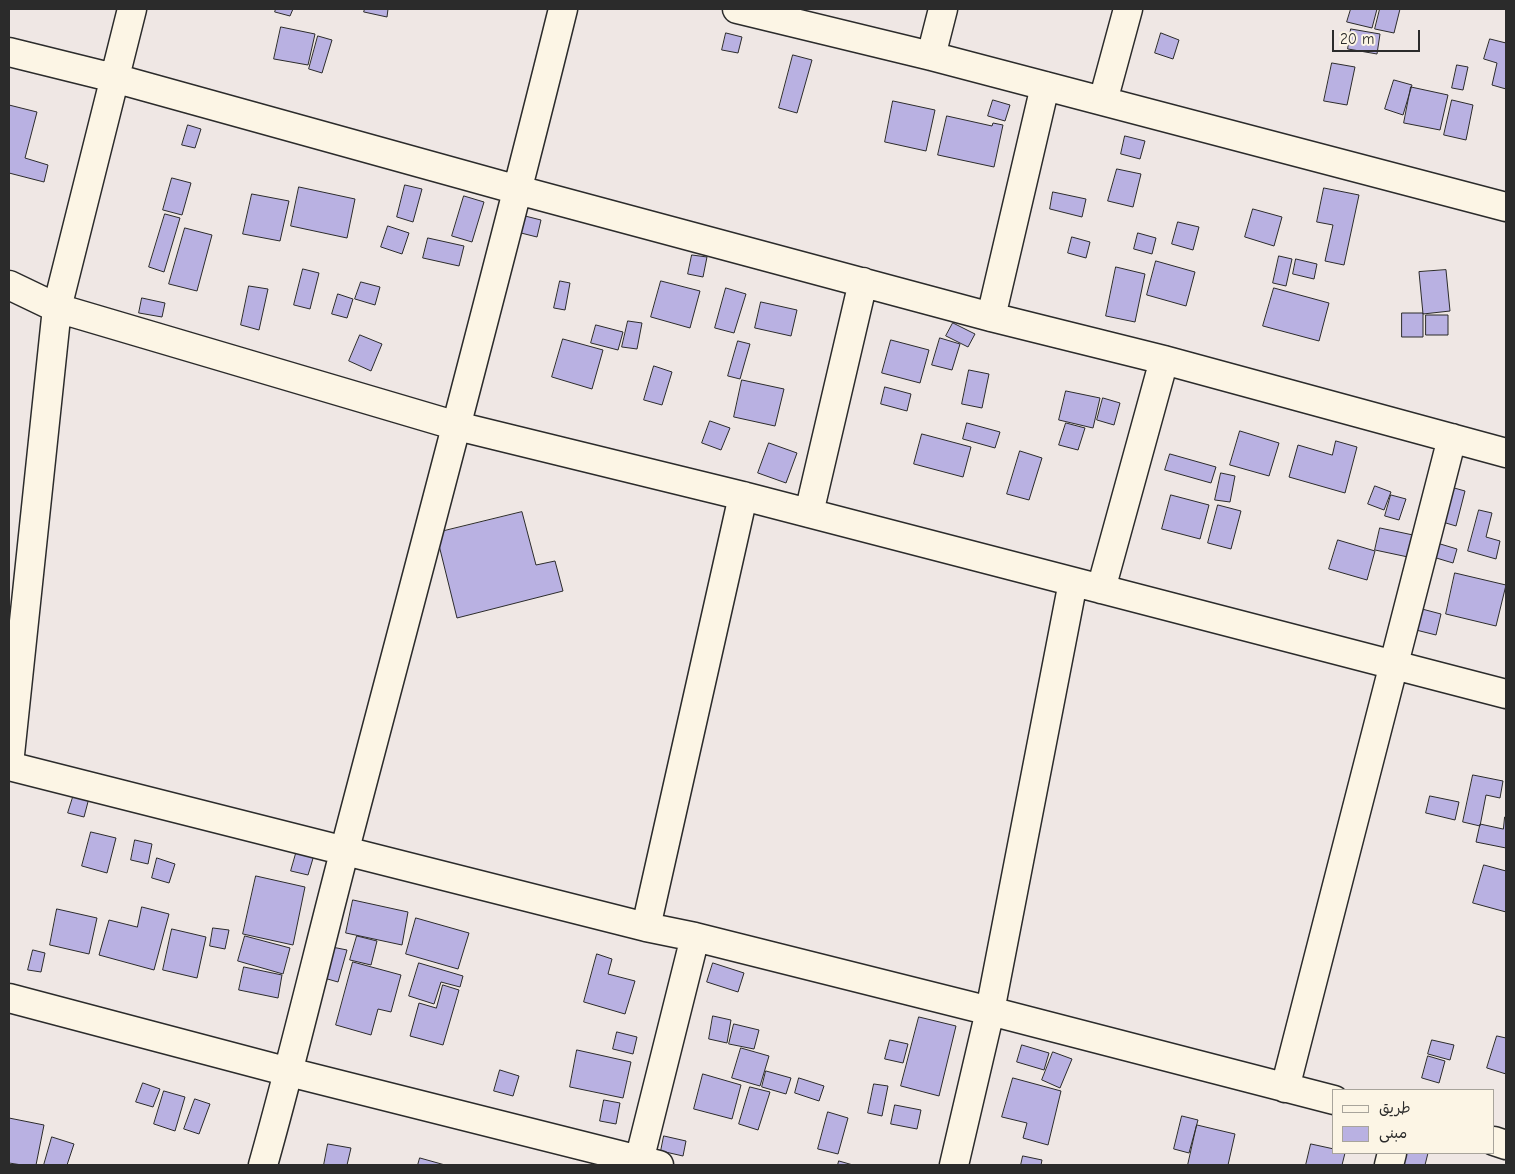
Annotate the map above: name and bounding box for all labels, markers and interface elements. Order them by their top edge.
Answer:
scale bar [1335,20,1422,52]
text: 20 m [1340,30,1374,48]
legend [1332,1089,1495,1154]
text: طريق [1379,1099,1411,1117]
text: مبنى [1379,1124,1407,1142]

